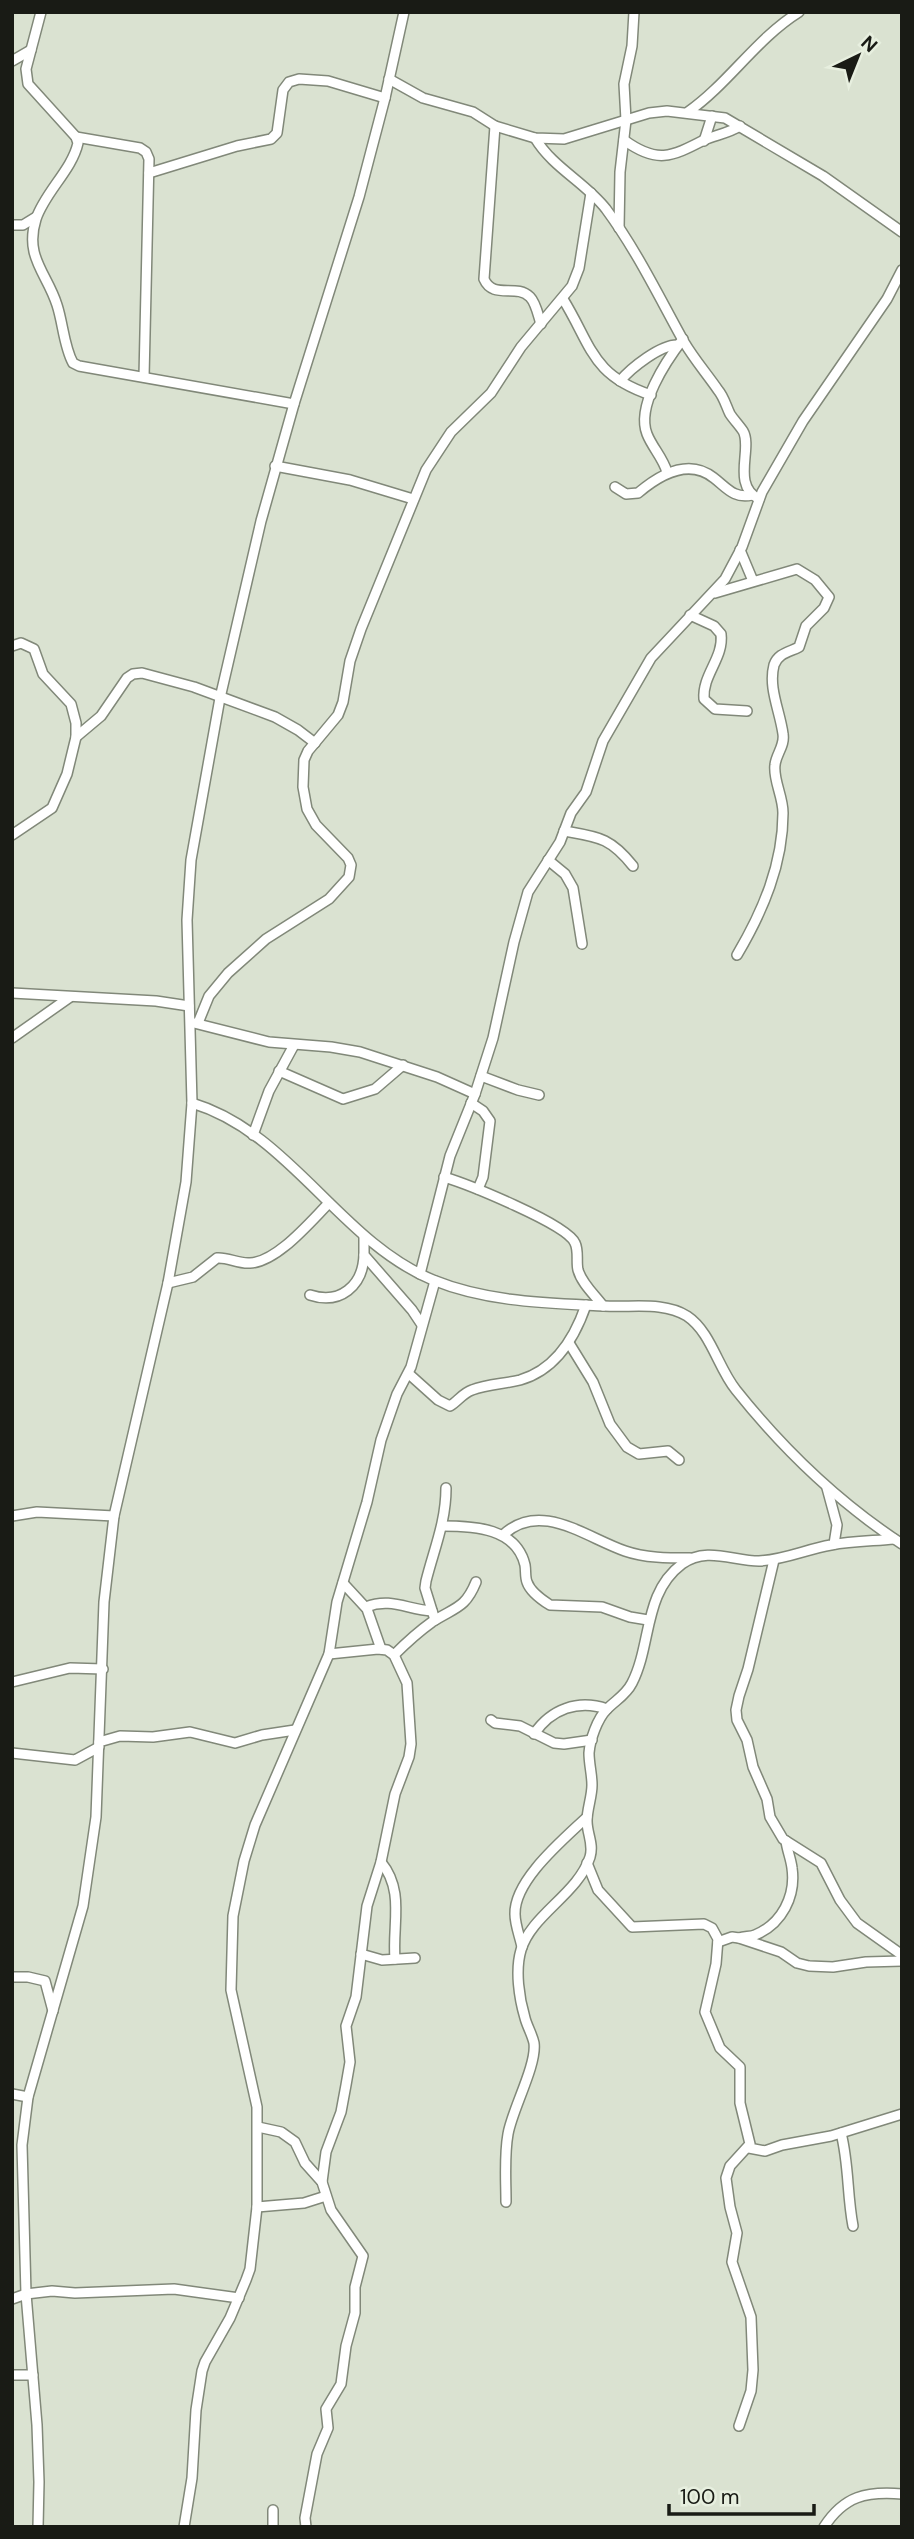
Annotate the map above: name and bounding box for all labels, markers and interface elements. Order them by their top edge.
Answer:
north arrow [823,21,893,91]
text: N [856,30,883,58]
scale bar [669,2472,814,2516]
text: 100 m [680,2483,740,2511]

